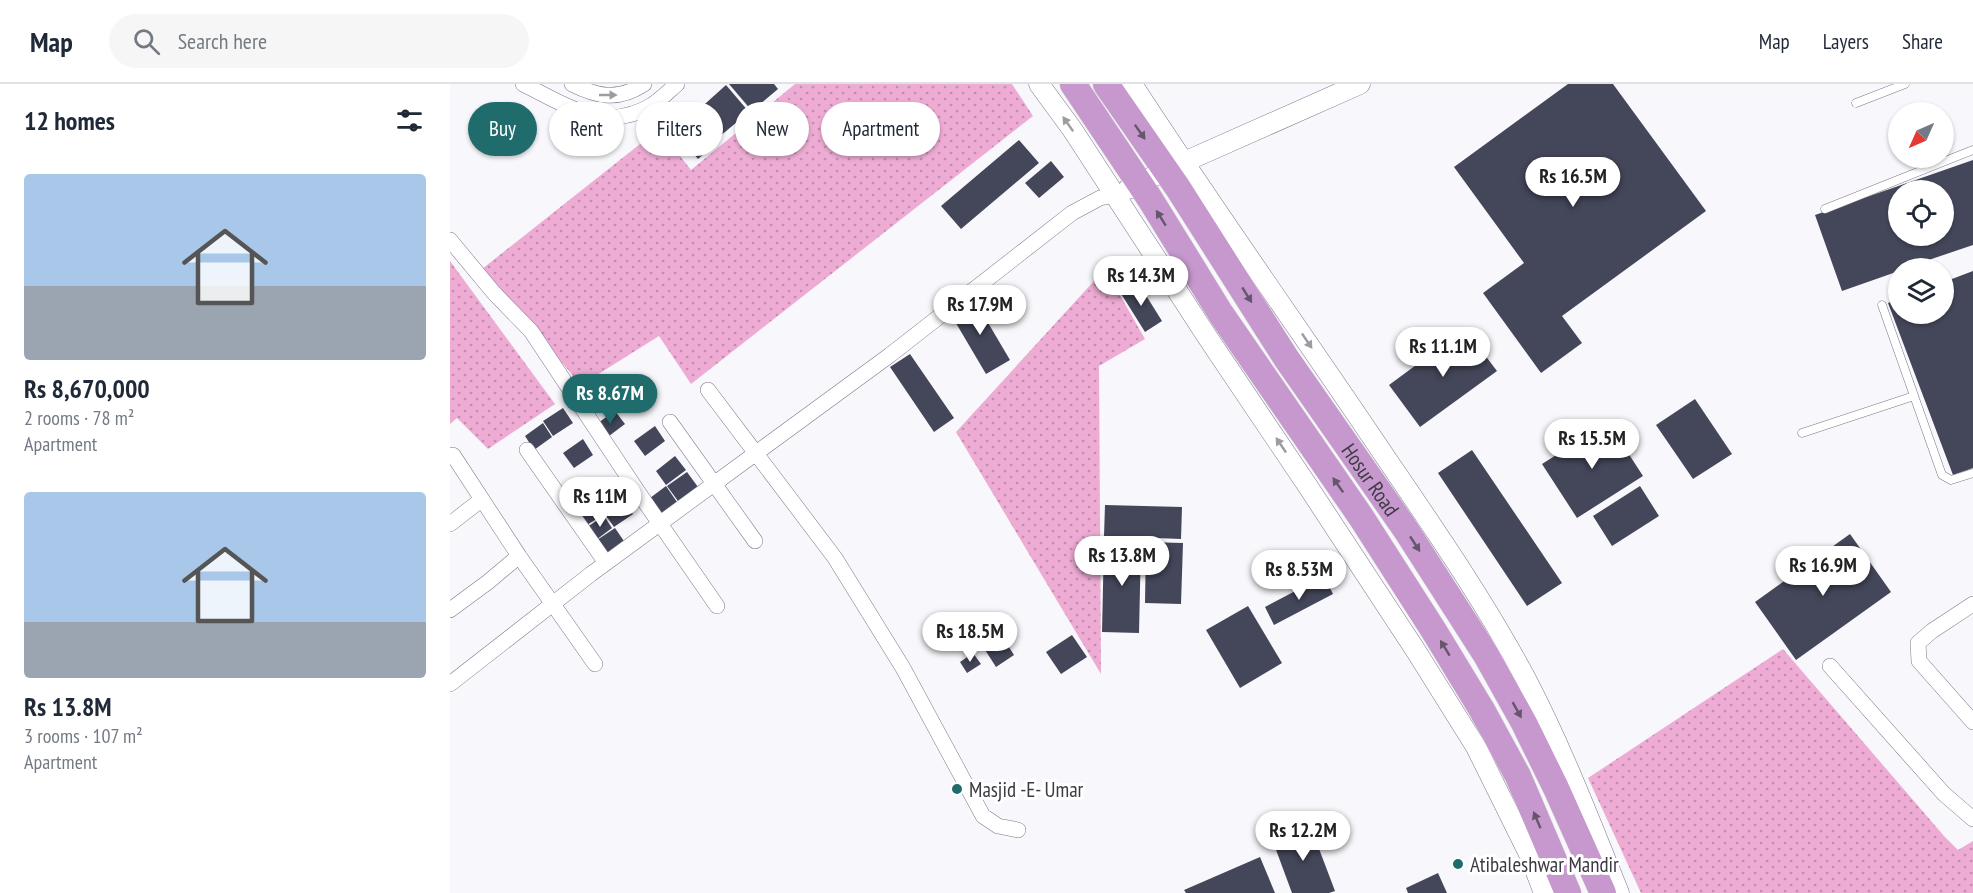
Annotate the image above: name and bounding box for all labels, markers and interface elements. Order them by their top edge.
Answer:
search box [109,14,529,68]
text: Map [30,23,73,60]
icon: search [130,25,163,58]
text: Search here [178,27,267,55]
text: Map [1759,28,1790,55]
text: Layers [1823,28,1869,55]
text: Share [1902,28,1943,55]
one-way arrow [599,90,618,100]
chip: Buy [468,102,537,156]
chip: Rent [549,102,624,156]
chip: Filters [636,102,723,156]
chip: New [735,102,809,156]
chip: Apartment [821,102,940,156]
north arrow [1888,102,1954,168]
map controls [1888,102,1954,324]
text: 12 homes [24,104,115,137]
icon: filters [393,104,426,137]
one-way arrow [1062,117,1074,133]
one-way arrow [1134,124,1145,140]
pin: Rs 16.5M [1511,157,1635,208]
text: Rs 16.5M [1539,163,1607,189]
button: locate [1888,180,1954,246]
one-way arrow [1156,209,1167,226]
icon: home [171,213,279,321]
pin: Rs 14.3M [1079,256,1203,307]
button: layers [1888,258,1954,324]
text: Rs 14.3M [1107,262,1175,288]
pin: Rs 17.9M [918,285,1042,336]
one-way arrow [1241,287,1252,303]
text: Rs 17.9M [947,291,1013,317]
pin: Rs 11.1M [1381,327,1505,378]
one-way arrow [1301,333,1312,349]
text: Rs 11.1M [1409,333,1477,359]
text: Rs 8,670,000 [24,372,150,405]
pin: Rs 8.67M [548,374,672,425]
text: Rs 8.67M [576,380,644,406]
text: 2 rooms · 78 m² [24,405,134,431]
pin: Rs 15.5M [1530,419,1654,470]
text: Rs 15.5M [1558,425,1626,451]
text: Apartment [24,431,97,457]
one-way arrow [1275,438,1287,454]
street label: Hosur Road [1336,438,1405,521]
pin: Rs 11M [551,477,649,528]
one-way arrow [1333,477,1344,493]
text: Rs 11M [573,483,627,509]
icon: home [171,531,279,639]
one-way arrow [1409,535,1420,552]
pin: Rs 13.8M [1060,536,1184,587]
text: Rs 13.8M [1088,542,1156,568]
pin: Rs 16.9M [1761,546,1885,597]
pin: Rs 8.53M [1237,550,1361,601]
text: Rs 16.9M [1789,552,1857,578]
text: Rs 8.53M [1265,556,1333,582]
pin: Rs 18.5M [908,612,1032,663]
text: Rs 18.5M [936,618,1004,644]
one-way arrow [1439,640,1450,656]
text: Rs 13.8M [24,690,112,723]
one-way arrow [1512,701,1522,718]
text: 3 rooms · 107 m² [24,723,143,749]
text: Apartment [24,749,97,775]
place label: Masjid -E- Umar [969,776,1084,803]
marker: Masjid -E- Umar [950,782,964,796]
pin: Rs 12.2M [1241,811,1365,862]
one-way arrow [1532,811,1541,829]
text: Rs 12.2M [1269,817,1337,843]
place label: Atibaleshwar Mandir [1470,851,1619,878]
marker: Atibaleshwar Mandir [1451,857,1465,871]

